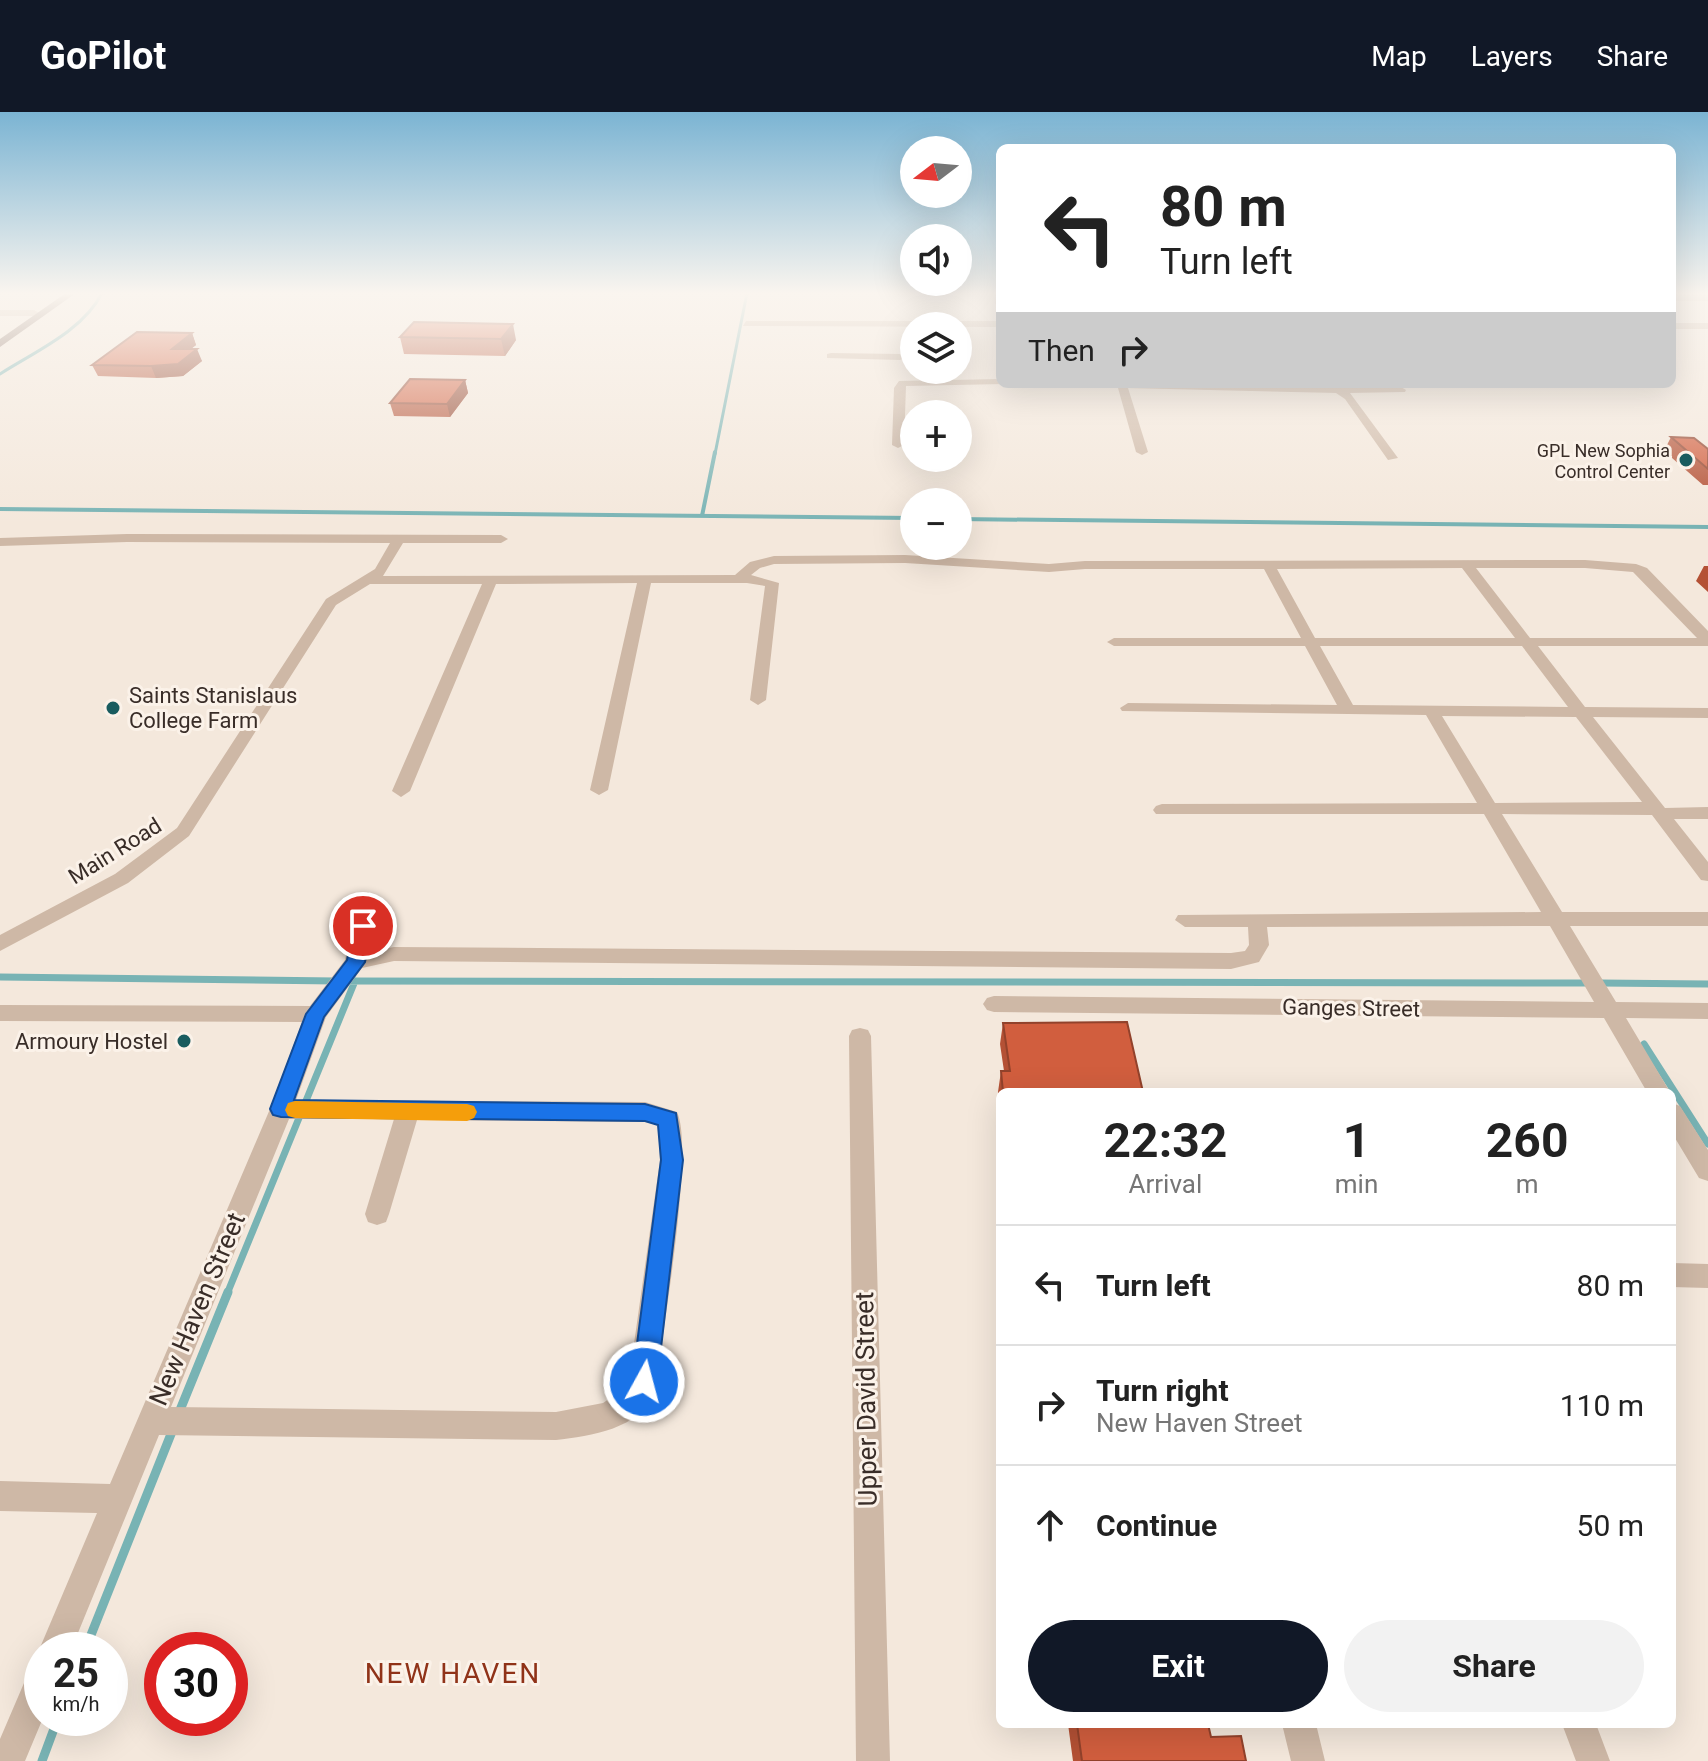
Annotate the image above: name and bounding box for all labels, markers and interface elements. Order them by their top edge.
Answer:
text: GoPilot [40,34,166,78]
text: Map [1371,40,1427,73]
text: Layers [1471,40,1553,73]
text: Share [1597,40,1668,73]
north arrow [900,136,972,208]
map controls [900,136,972,560]
text: 80 m [1160,174,1287,240]
icon: left [1028,176,1132,280]
button: sound [900,224,972,296]
text: Turn left [1160,241,1293,283]
button: layers [900,312,972,384]
icon: right [1111,328,1155,372]
text: Then [1028,333,1095,368]
button: + [900,400,972,472]
place label: GPL New Sophia Control Center [1537,440,1670,482]
marker: GPL New Sophia Control Center [1677,451,1695,469]
button: − [900,488,972,560]
place label: Saints Stanislaus College Farm [129,683,297,733]
marker: Saints Stanislaus College Farm [104,699,122,717]
street label: Main Road [64,813,166,889]
pin [329,892,397,960]
icon: arrive [341,904,385,948]
street label: Ganges Street [1282,994,1420,1022]
place label: Armoury Hostel [15,1029,168,1054]
marker: Armoury Hostel [175,1032,193,1050]
text: 22:32 [1104,1112,1227,1169]
text: 1 [1343,1112,1370,1169]
text: 260 [1486,1112,1568,1169]
text: Arrival [1129,1169,1202,1199]
text: min [1335,1169,1378,1199]
text: m [1516,1169,1539,1199]
street label: New Haven Street [143,1208,251,1410]
icon: left [1028,1263,1072,1307]
text: Turn left [1096,1268,1211,1303]
text: 80 m [1577,1268,1644,1303]
street label: Upper David Street [849,1291,883,1507]
position arrow [602,1340,686,1424]
text: Turn right [1096,1373,1229,1408]
icon: right [1028,1383,1072,1427]
text: 110 m [1560,1388,1644,1423]
text: New Haven Street [1096,1408,1302,1438]
icon: ahead [1028,1503,1072,1547]
text: Continue [1096,1508,1217,1543]
text: 50 m [1577,1508,1644,1543]
button: Exit [1028,1620,1328,1712]
button: Share [1344,1620,1644,1712]
speed limit sign: 30 [144,1632,248,1736]
text: 25 [53,1650,99,1697]
district label: NEW HAVEN [365,1657,541,1690]
text: km/h [53,1692,99,1716]

